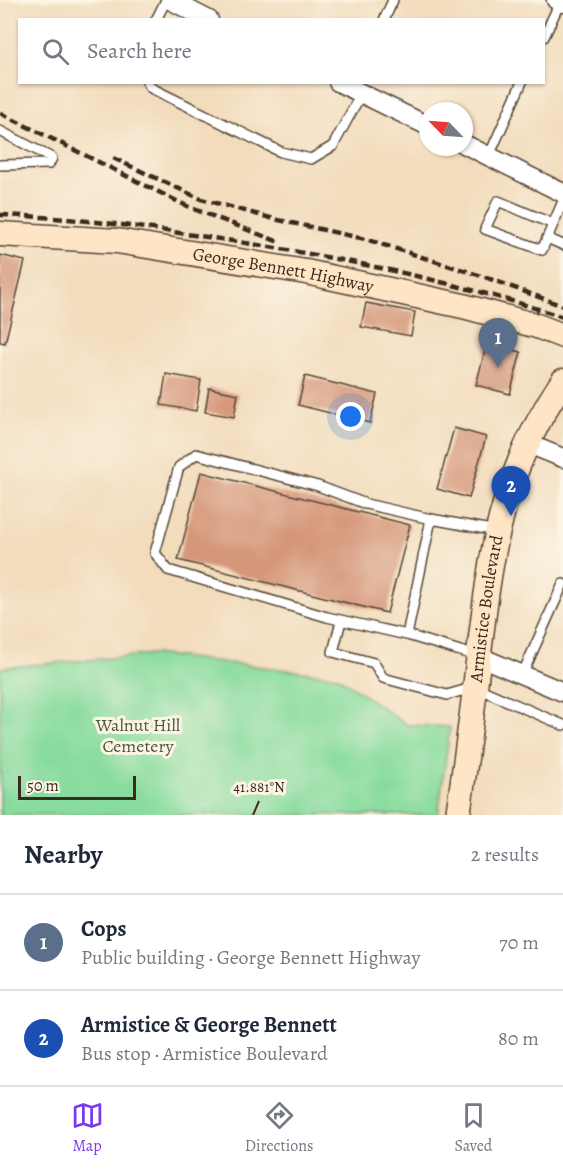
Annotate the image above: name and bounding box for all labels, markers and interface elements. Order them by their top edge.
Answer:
search box [18,18,545,84]
icon: search [39,35,72,68]
text: Search here [87,36,192,66]
north arrow [419,102,473,156]
street label: George Bennett Highway [191,242,377,299]
pin: 1 [478,318,518,368]
your location [336,402,365,431]
pin: 2 [492,466,530,516]
street label: Armistice Boulevard [464,533,509,685]
park label: Walnut Hill Cemetery [95,713,181,758]
scale bar [18,773,136,800]
text: 50 m [27,775,59,797]
text: 41.881°N [233,777,285,797]
text: Nearby [24,837,103,872]
text: 2 results [471,841,539,868]
text: Cops [81,914,126,944]
text: 1 [40,929,47,956]
text: 70 m [499,929,539,956]
text: Public building · George Bennett Highway [81,944,420,971]
text: Armistice & George Bennett [81,1010,337,1040]
text: 2 [39,1025,48,1052]
text: 80 m [498,1025,539,1052]
text: Bus stop · Armistice Boulevard [81,1040,328,1067]
tab: Map [71,1099,104,1157]
tab: Directions [245,1099,313,1157]
tab: Saved [454,1099,492,1157]

